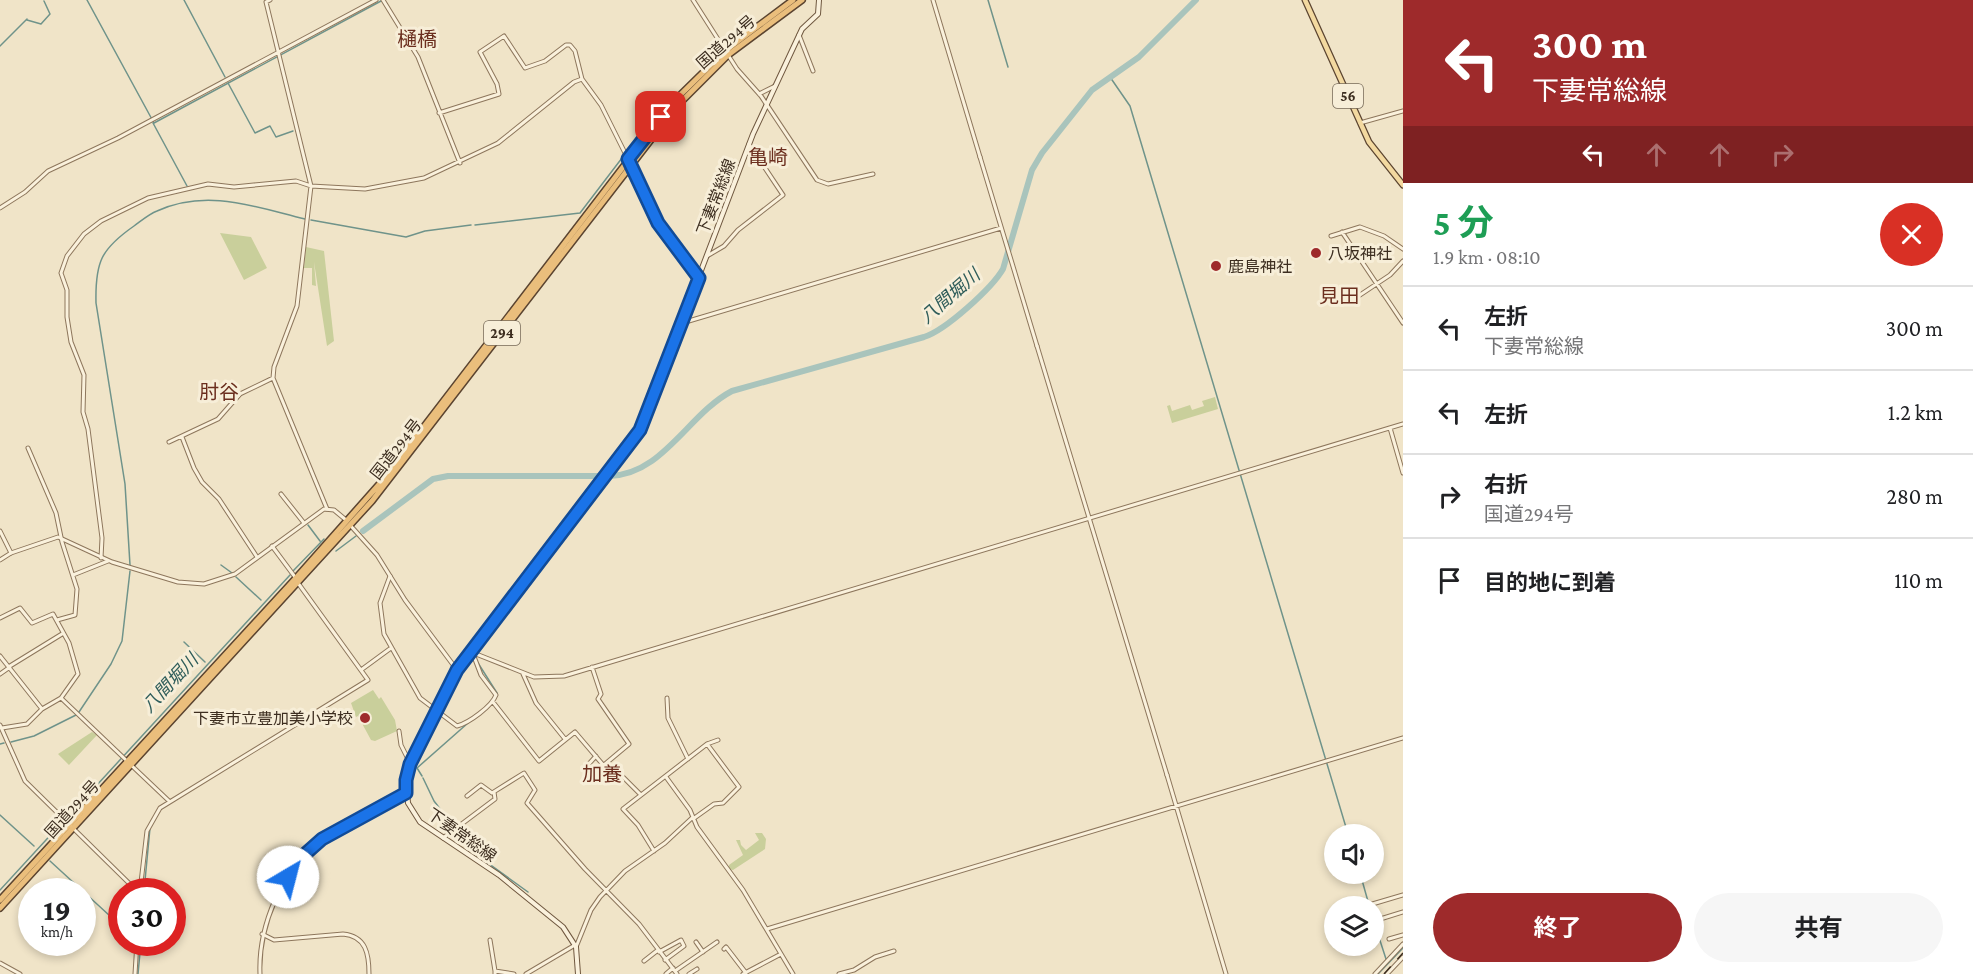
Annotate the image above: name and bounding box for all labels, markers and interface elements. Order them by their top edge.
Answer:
street label: 国道294号 [693,12,759,72]
text: 300 m [1532,20,1647,67]
icon: left [1433,24,1511,102]
district label: 樋橋 [397,28,437,50]
text: 下妻常総線 [1532,76,1667,106]
road number: 56 [1333,84,1363,108]
pin [635,91,686,142]
icon: arrive [644,100,677,133]
icon: left [1577,138,1610,171]
icon: ahead [1640,138,1673,171]
icon: ahead [1703,138,1736,171]
icon: right [1766,138,1799,171]
district label: 亀崎 [748,146,788,168]
street label: 下妻常総線 [694,157,738,237]
text: 5 分 [1433,203,1494,243]
button: close [1880,203,1943,266]
place label: 八坂神社 [1328,245,1392,262]
marker: 八坂神社 [1309,246,1323,260]
text: 1.9 km · 08:10 [1433,246,1541,268]
place label: 鹿島神社 [1228,258,1292,275]
marker: 鹿島神社 [1209,259,1223,273]
water label: 八間堀川 [916,264,985,327]
district label: 見田 [1319,285,1359,307]
text: 左折 [1484,304,1528,329]
icon: left [1433,312,1466,345]
text: 300 m [1886,316,1943,341]
road number: 294 [484,321,520,345]
text: 下妻常総線 [1484,335,1584,357]
district label: 肘谷 [199,381,239,403]
icon: left [1433,396,1466,429]
text: 1.2 km [1888,400,1943,425]
text: 左折 [1484,402,1528,427]
street label: 国道294号 [367,415,425,483]
text: 右折 [1484,472,1528,497]
icon: right [1433,480,1466,513]
text: 280 m [1886,484,1943,509]
text: 国道294号 [1484,503,1574,525]
icon: arrive [1433,564,1466,597]
text: 110 m [1894,568,1943,593]
text: 目的地に到着 [1484,570,1616,595]
water label: 八間堀川 [138,648,203,716]
place label: 下妻市立豊加美小学校 [193,710,353,727]
marker: 下妻市立豊加美小学校 [358,711,372,725]
district label: 加養 [582,763,622,785]
street label: 国道294号 [42,777,102,841]
street label: 下妻常総線 [424,805,500,865]
map controls [1324,824,1384,956]
button: sound [1324,824,1384,884]
position arrow [256,845,320,909]
speed limit sign: 30 [108,878,186,956]
text: 19 [43,893,71,926]
button: 終了 [1433,893,1682,962]
button: 共有 [1694,893,1943,962]
button: layers [1324,896,1384,956]
text: km/h [41,924,73,940]

